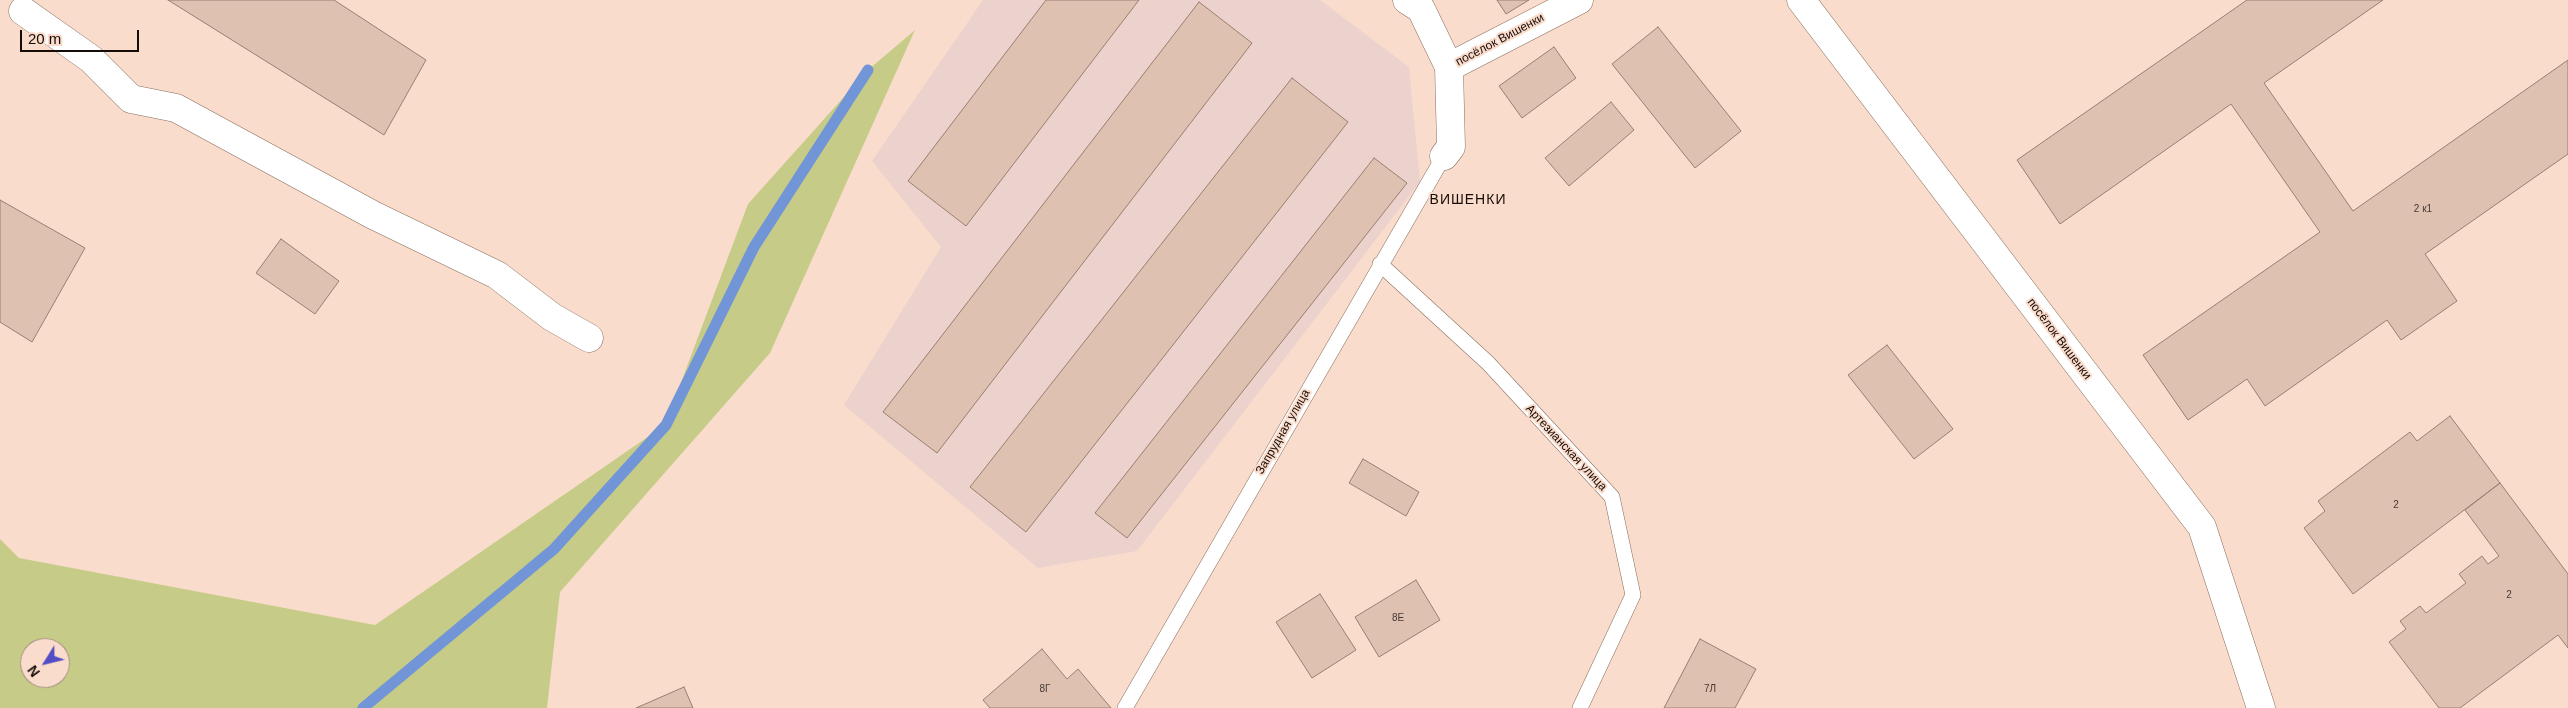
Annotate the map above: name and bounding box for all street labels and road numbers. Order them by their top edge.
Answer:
street label: посёлок Вишенки [1453,11,1547,69]
street label: посёлок Вишенки [2024,296,2094,382]
street label: Запрудная улица [1253,387,1313,477]
street label: Артезианская улица [1522,402,1610,494]

